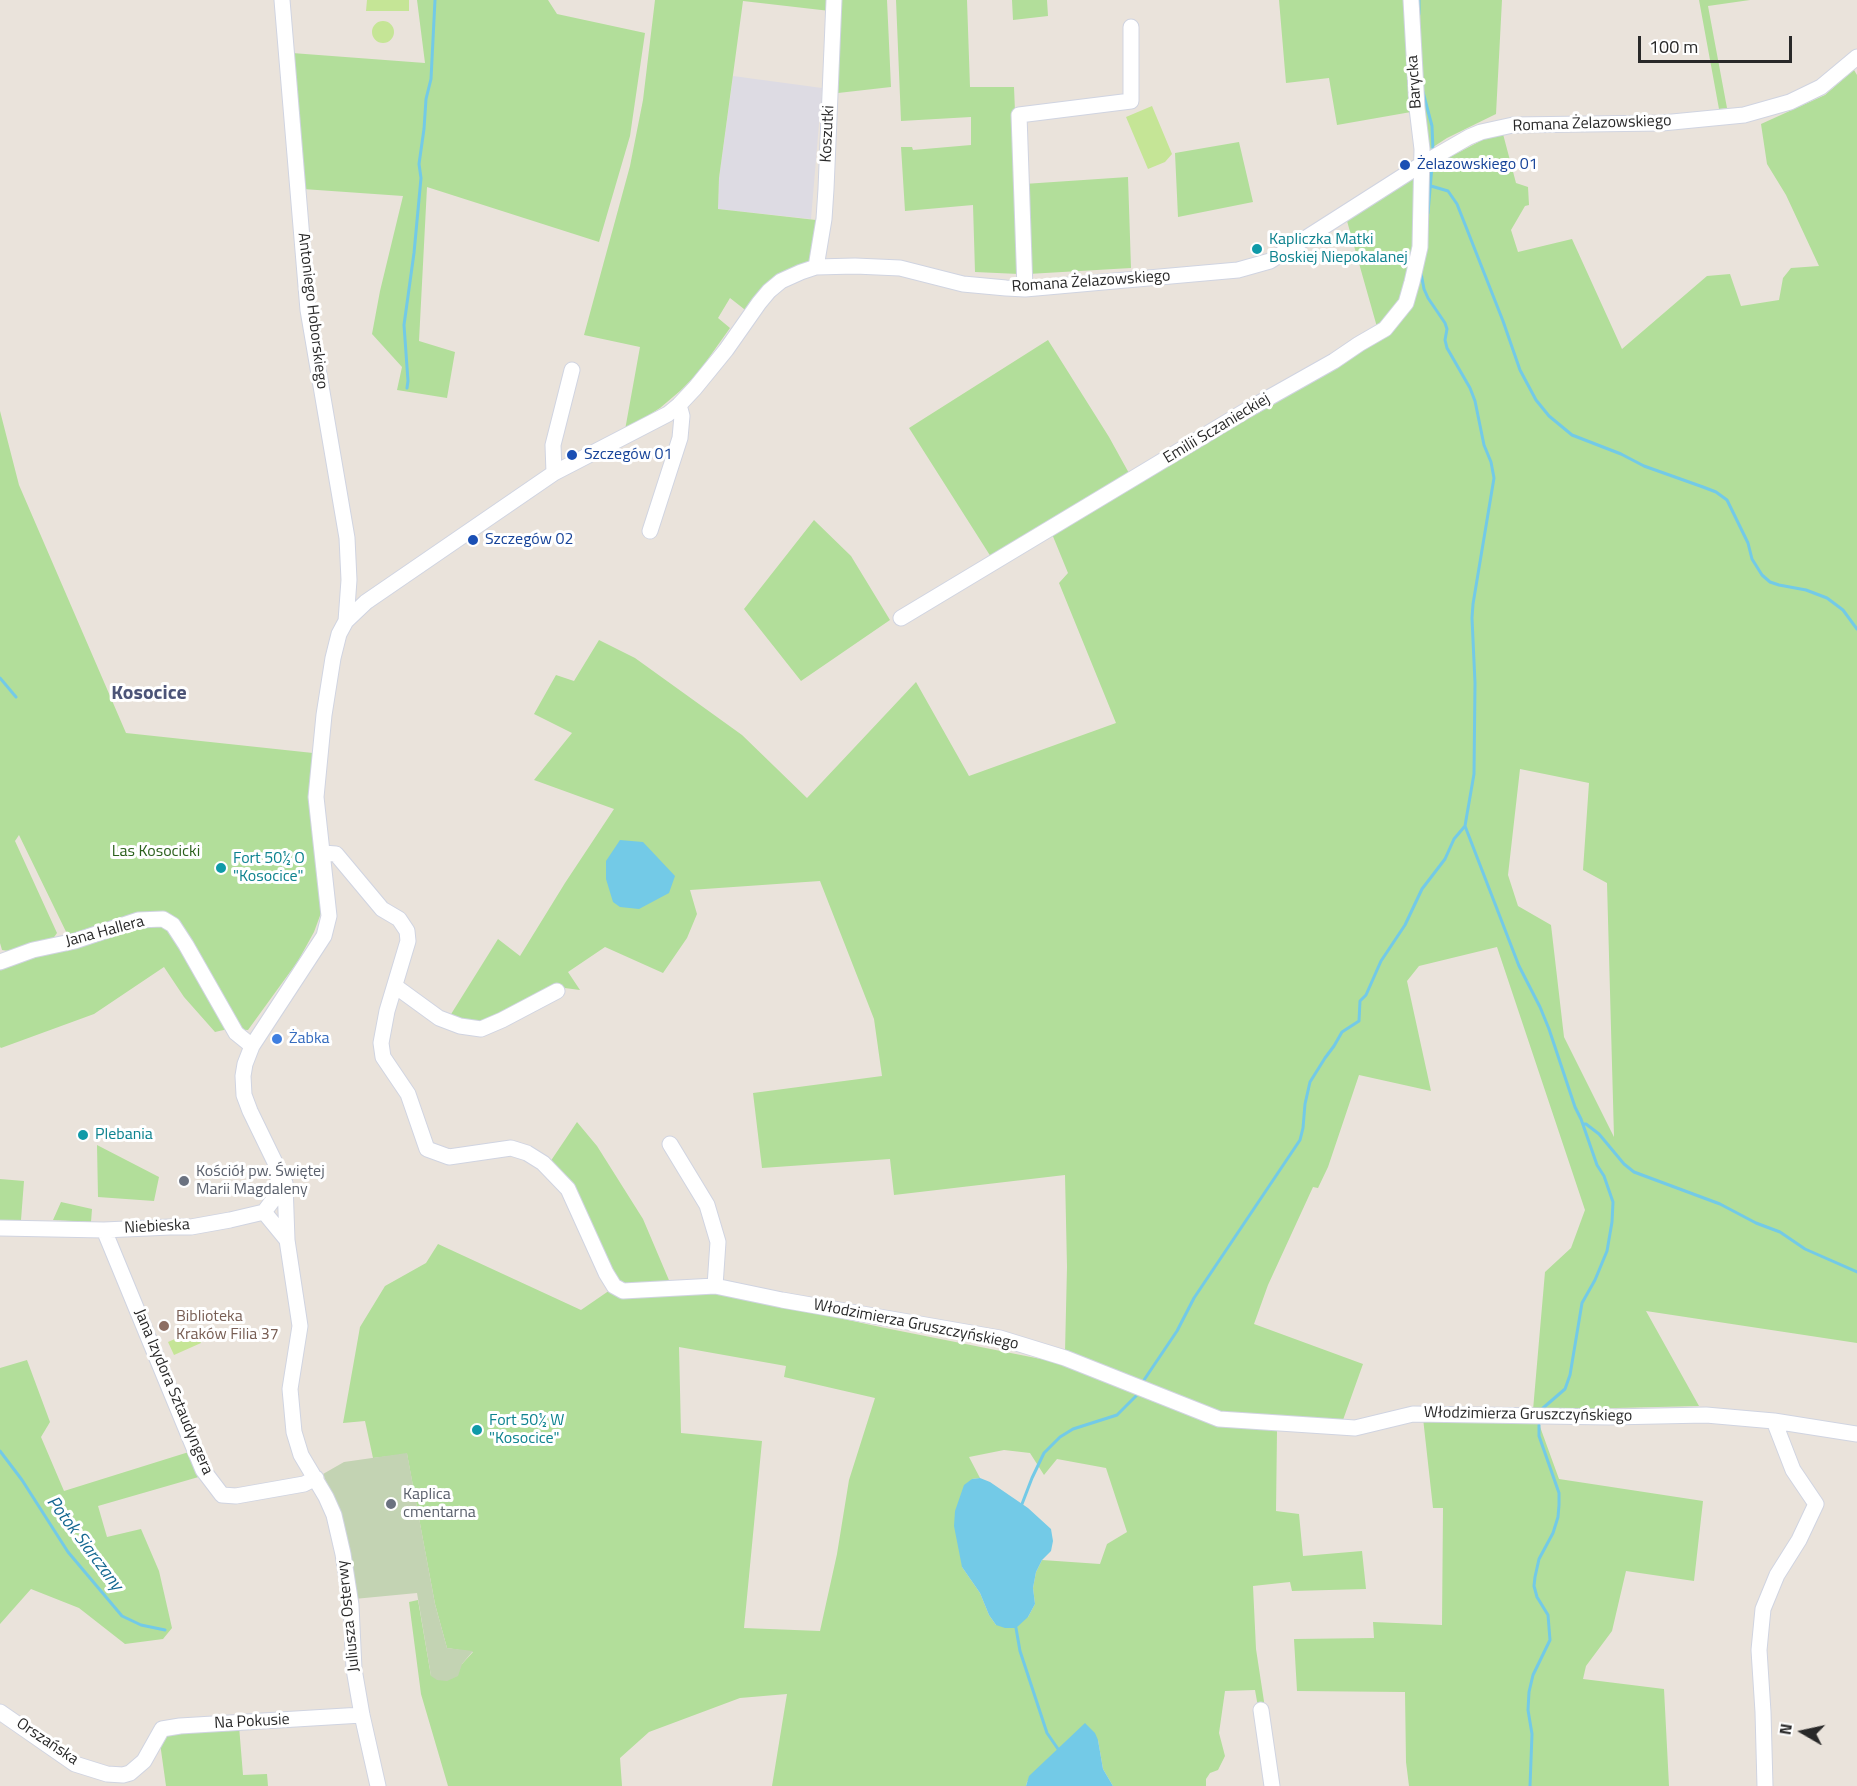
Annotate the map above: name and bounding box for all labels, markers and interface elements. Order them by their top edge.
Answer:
scale bar [1641,24,1796,62]
text: 100 m [1649,33,1698,60]
street label: Barycka [1404,55,1426,109]
street label: Koszutki [817,105,839,163]
street label: Romana Żelazowskiego [1512,112,1672,136]
place label: Żelazowskiego 01 [1417,155,1538,175]
marker: Żelazowskiego 01 [1398,158,1412,172]
place label: Kapliczka Matki Boskiej Niepokalanej [1269,230,1408,268]
street label: Antoniego Hoborskiego [293,232,331,390]
marker: Kapliczka Matki Boskiej Niepokalanej [1250,242,1264,256]
street label: Romana Żelazowskiego [1011,267,1171,297]
street label: Emilii Sczanieckiej [1160,390,1274,468]
place label: Szczegów 01 [584,445,672,465]
marker: Szczegów 01 [565,448,579,462]
place label: Szczegów 02 [485,530,573,550]
marker: Szczegów 02 [466,533,480,547]
district label: Kosocice [111,682,187,706]
park label: Las Kosocicki [112,842,200,862]
place label: Fort 50½ O "Kosocice" [233,849,305,887]
marker: Fort 50½ O "Kosocice" [214,861,228,875]
street label: Jana Hallera [64,912,146,952]
place label: Żabka [289,1029,330,1049]
marker: Żabka [270,1032,284,1046]
place label: Plebania [95,1125,153,1145]
marker: Plebania [76,1128,90,1142]
place label: Kościół pw. Świętej Marii Magdaleny [196,1162,325,1200]
marker: Kościół pw. Świętej Marii Magdaleny [177,1174,191,1188]
street label: Niebieska [124,1216,190,1238]
street label: Włodzimierza Gruszczyńskiego [812,1296,1020,1354]
street label: Jana Izydora Sztaudyngera [129,1306,217,1478]
place label: Biblioteka Kraków Filia 37 [176,1307,279,1345]
marker: Biblioteka Kraków Filia 37 [157,1319,171,1333]
street label: Włodzimierza Gruszczyńskiego [1424,1404,1632,1426]
place label: Fort 50½ W "Kosocice" [489,1411,564,1449]
marker: Fort 50½ W "Kosocice" [470,1423,484,1437]
place label: Kaplica cmentarna [403,1485,476,1523]
water label: Potok Siarczany [41,1492,127,1596]
marker: Kaplica cmentarna [384,1497,398,1511]
street label: Juliusza Osterwy [334,1559,364,1673]
north arrow [1773,1702,1833,1762]
street label: Na Pokusie [214,1710,290,1734]
street label: Orszańska [12,1714,82,1770]
text: N [1773,1722,1798,1737]

